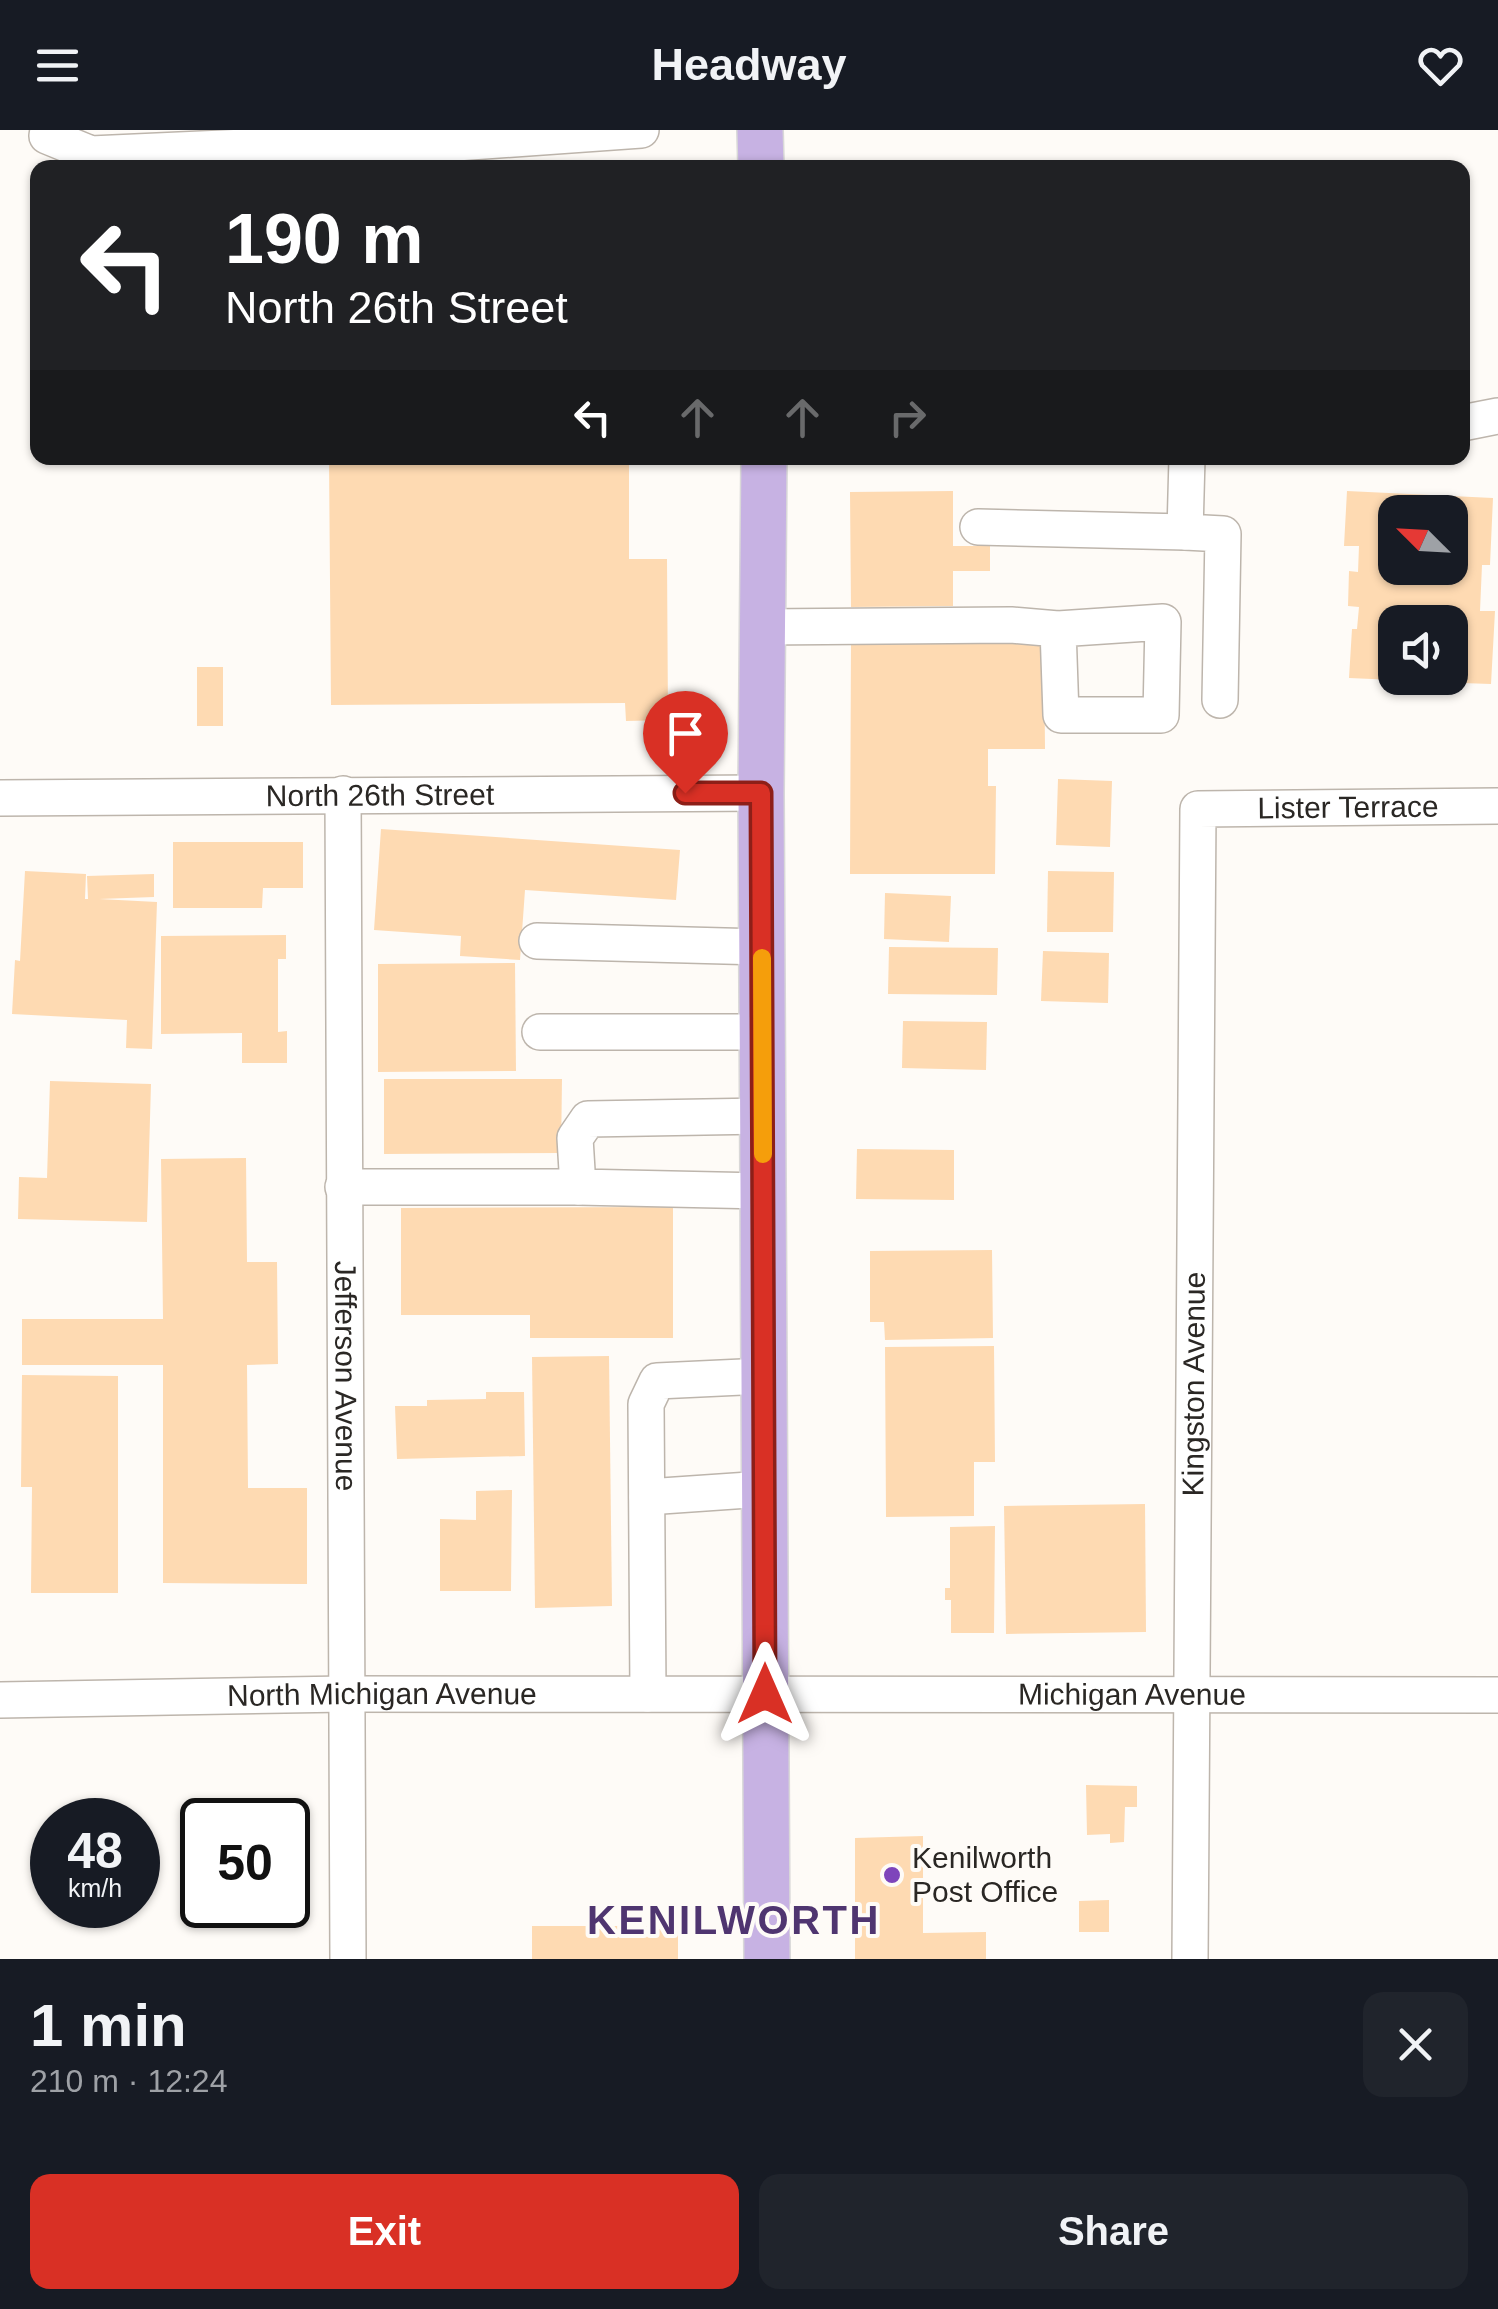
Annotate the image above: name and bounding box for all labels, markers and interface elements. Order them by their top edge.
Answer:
icon: menu [30,38,85,93]
icon: heart [1413,38,1468,93]
text: Headway [651,39,847,90]
icon: left [60,200,190,330]
text: 190 m [225,200,423,278]
text: North 26th Street [225,282,568,333]
icon: left [565,390,620,445]
icon: ahead [670,390,725,445]
icon: ahead [775,390,830,445]
icon: right [880,390,935,445]
north arrow [1378,495,1468,585]
map controls [1378,495,1468,695]
button: sound [1378,605,1468,695]
pin [643,691,728,794]
icon: arrive [658,706,713,761]
street label: North 26th Street [266,778,495,812]
street label: Lister Terrace [1257,790,1439,824]
street label: Jefferson Avenue [329,1261,363,1491]
street label: Kingston Avenue [1176,1272,1211,1496]
position arrow [713,1642,817,1746]
street label: North Michigan Avenue [227,1677,537,1712]
street label: Michigan Avenue [1018,1678,1246,1711]
speed limit sign: 50 [180,1798,310,1928]
text: 48 [67,1823,123,1879]
place label: Kenilworth Post Office [912,1841,1058,1908]
marker: Kenilworth Post Office [881,1864,903,1886]
text: km/h [68,1874,122,1902]
district label: KENILWORTH [587,1898,881,1942]
text: 1 min [30,1992,187,2059]
button: close [1363,1992,1468,2097]
text: 210 m · 12:24 [30,2063,227,2099]
button: Exit [30,2174,739,2289]
button: Share [759,2174,1468,2289]

